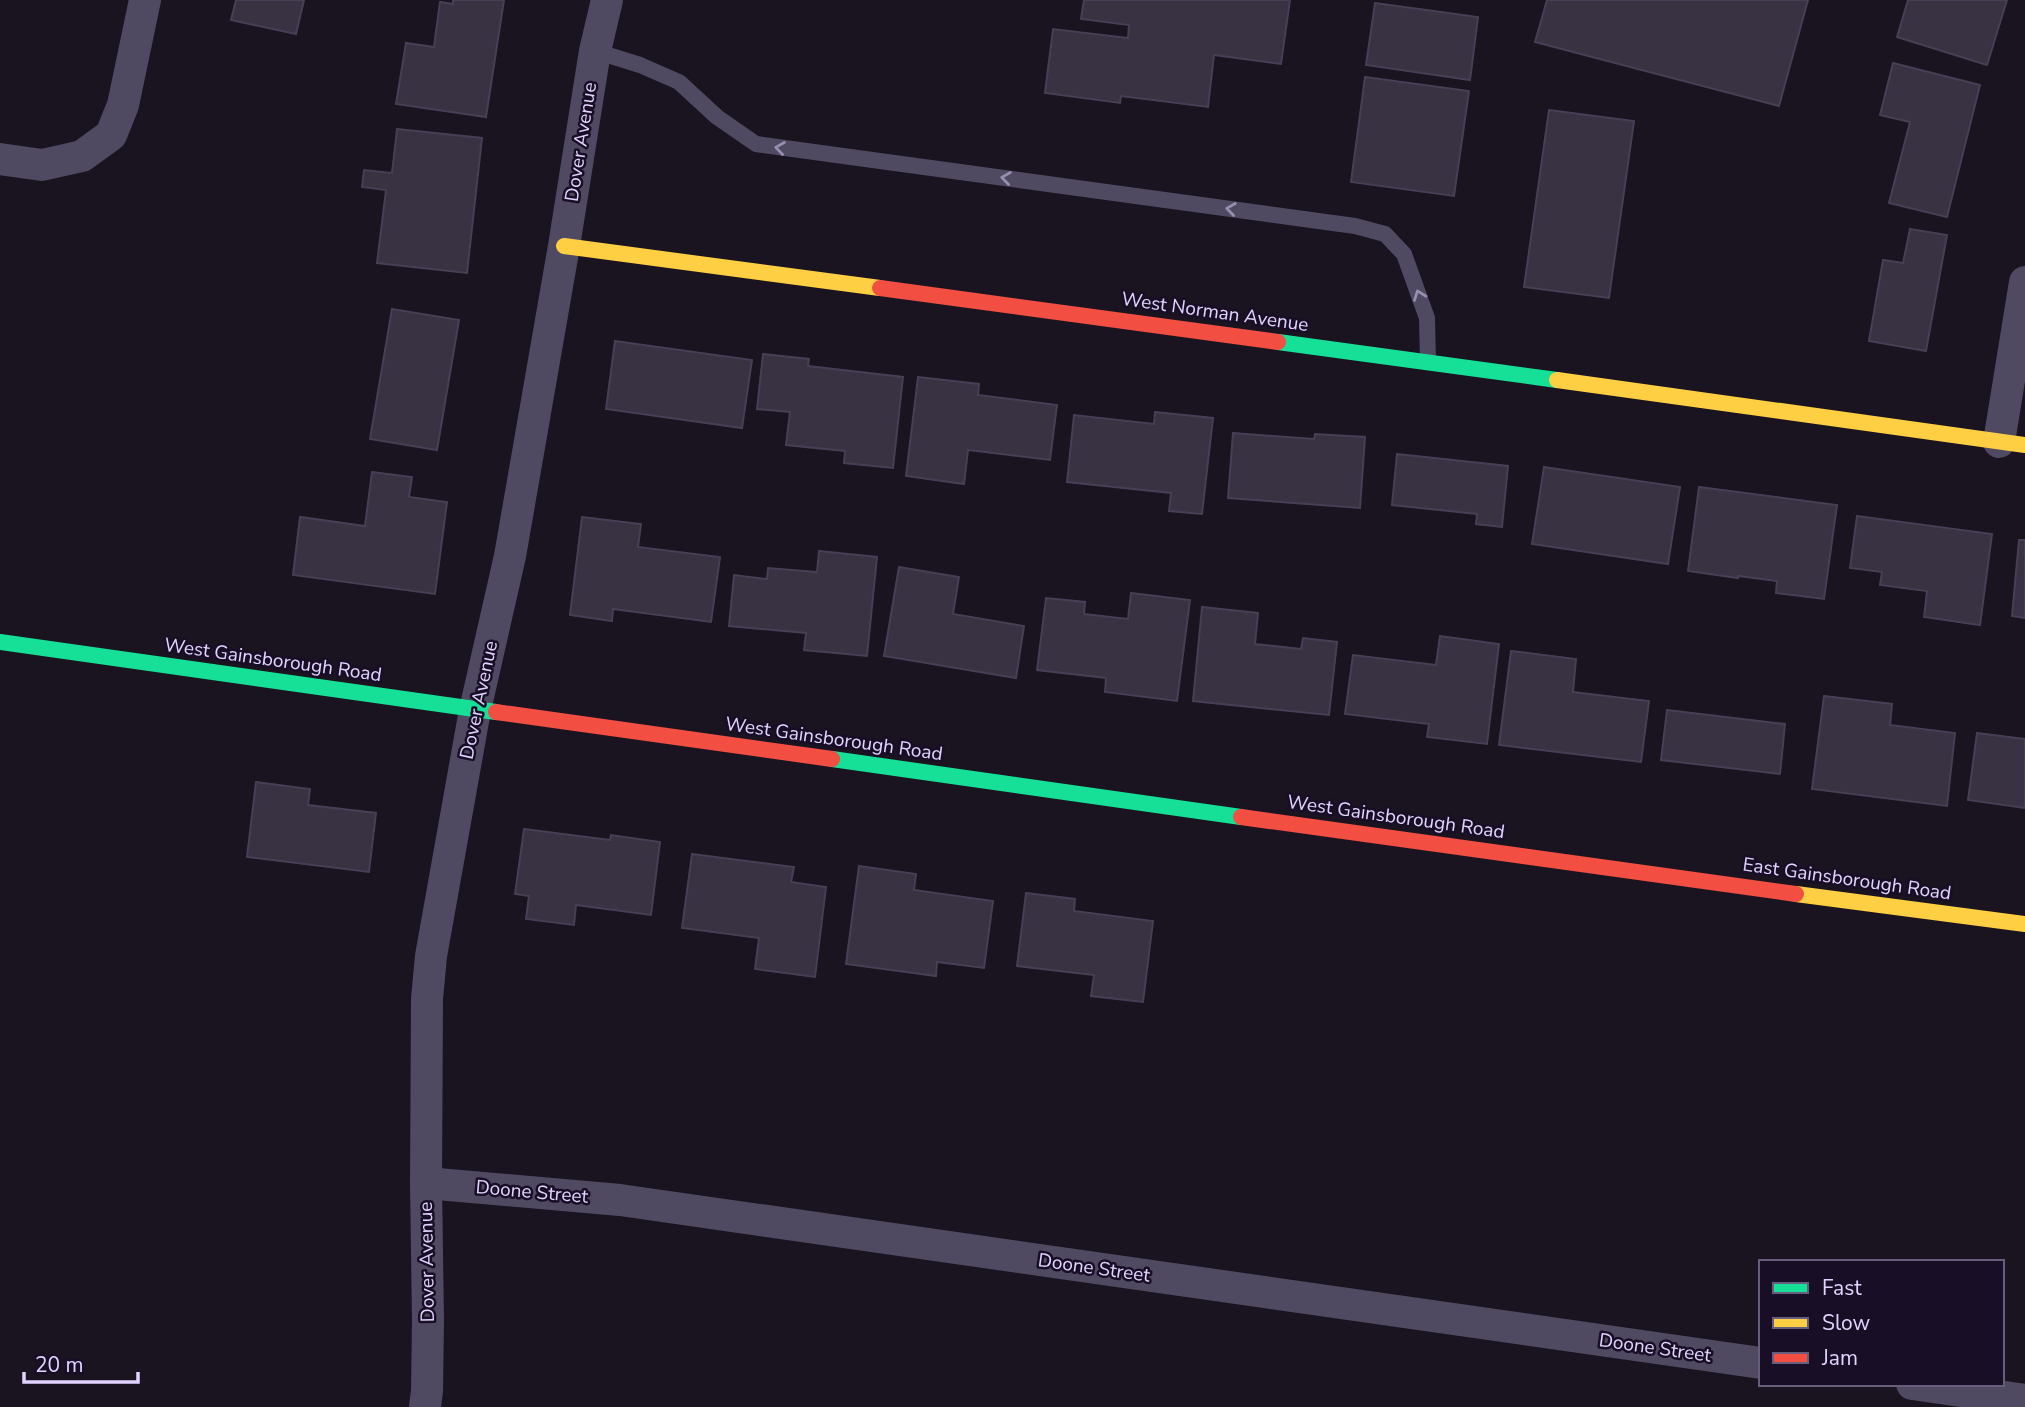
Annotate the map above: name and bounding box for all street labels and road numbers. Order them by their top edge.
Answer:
street label: Dover Avenue [559,80,603,204]
street label: West Norman Avenue [1120,286,1310,338]
street label: West Gainsborough Road [163,632,383,688]
street label: Dover Avenue [454,638,504,762]
street label: West Gainsborough Road [724,711,944,767]
street label: West Gainsborough Road [1286,789,1506,845]
street label: East Gainsborough Road [1741,851,1953,907]
street label: Doone Street [475,1174,590,1210]
street label: Dover Avenue [413,1201,441,1323]
street label: Doone Street [1036,1247,1152,1289]
street label: Doone Street [1597,1327,1713,1369]

